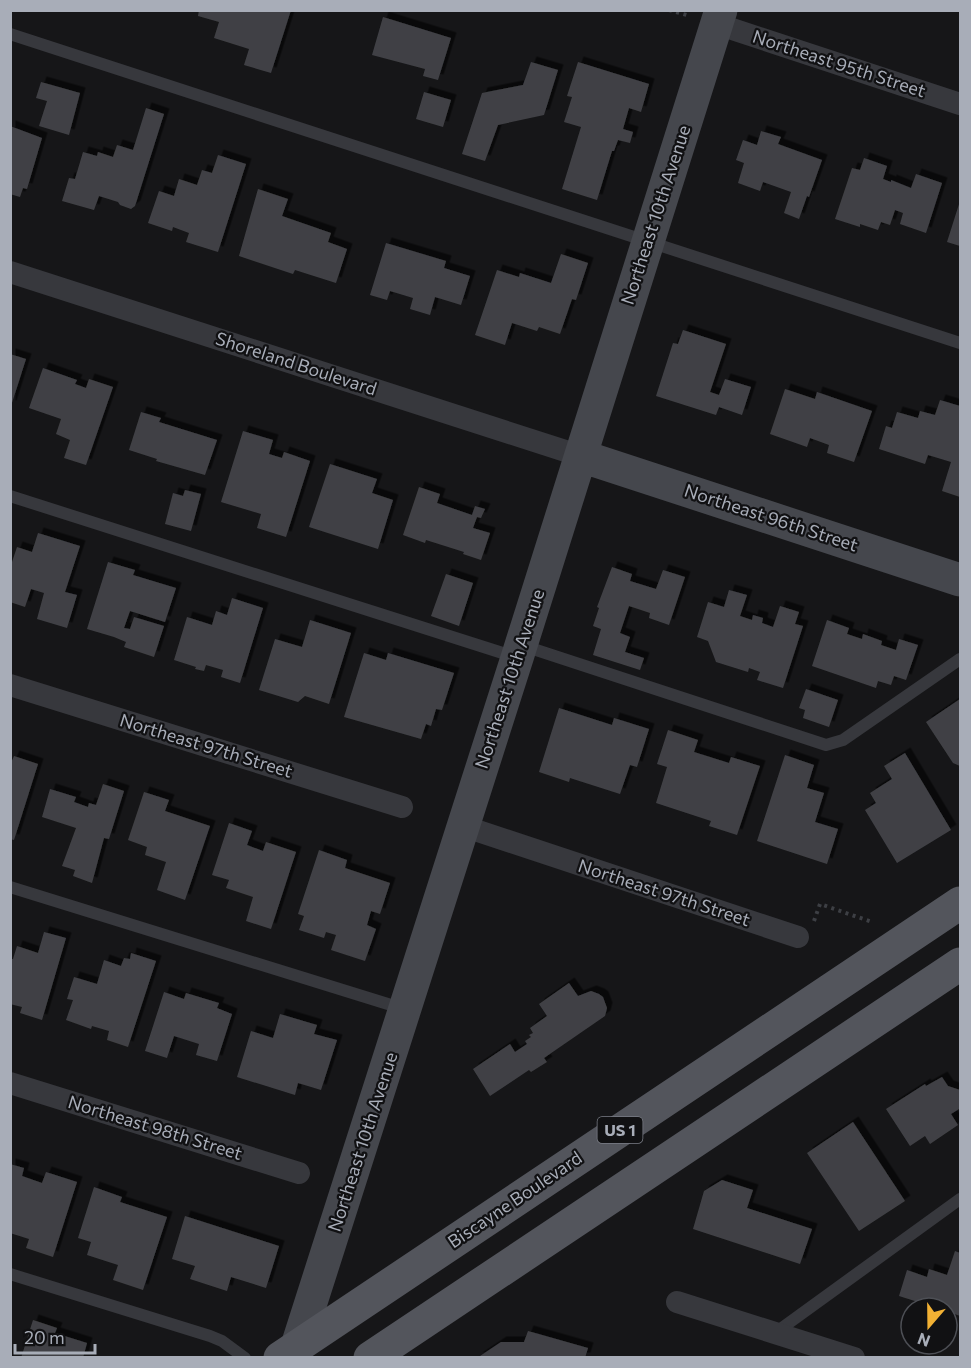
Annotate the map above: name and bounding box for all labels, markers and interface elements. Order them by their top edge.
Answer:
street label: Northeast 95th Street [750,25,928,101]
street label: Northeast 10th Avenue [616,122,695,307]
street label: Shoreland Boulevard [213,327,380,399]
street label: Northeast 96th Street [682,479,861,555]
street label: Northeast 10th Avenue [470,586,549,771]
street label: Northeast 97th Street [117,708,295,782]
street label: Northeast 97th Street [576,854,753,930]
street label: Northeast 10th Avenue [323,1049,402,1234]
street label: Northeast 98th Street [66,1090,245,1164]
road number: US 1 [598,1117,642,1143]
street label: Biscayne Boulevard [443,1146,586,1252]
north arrow [899,1296,959,1356]
scale bar [15,1317,94,1355]
text: 20 m [24,1326,65,1348]
text: N [915,1330,933,1352]

